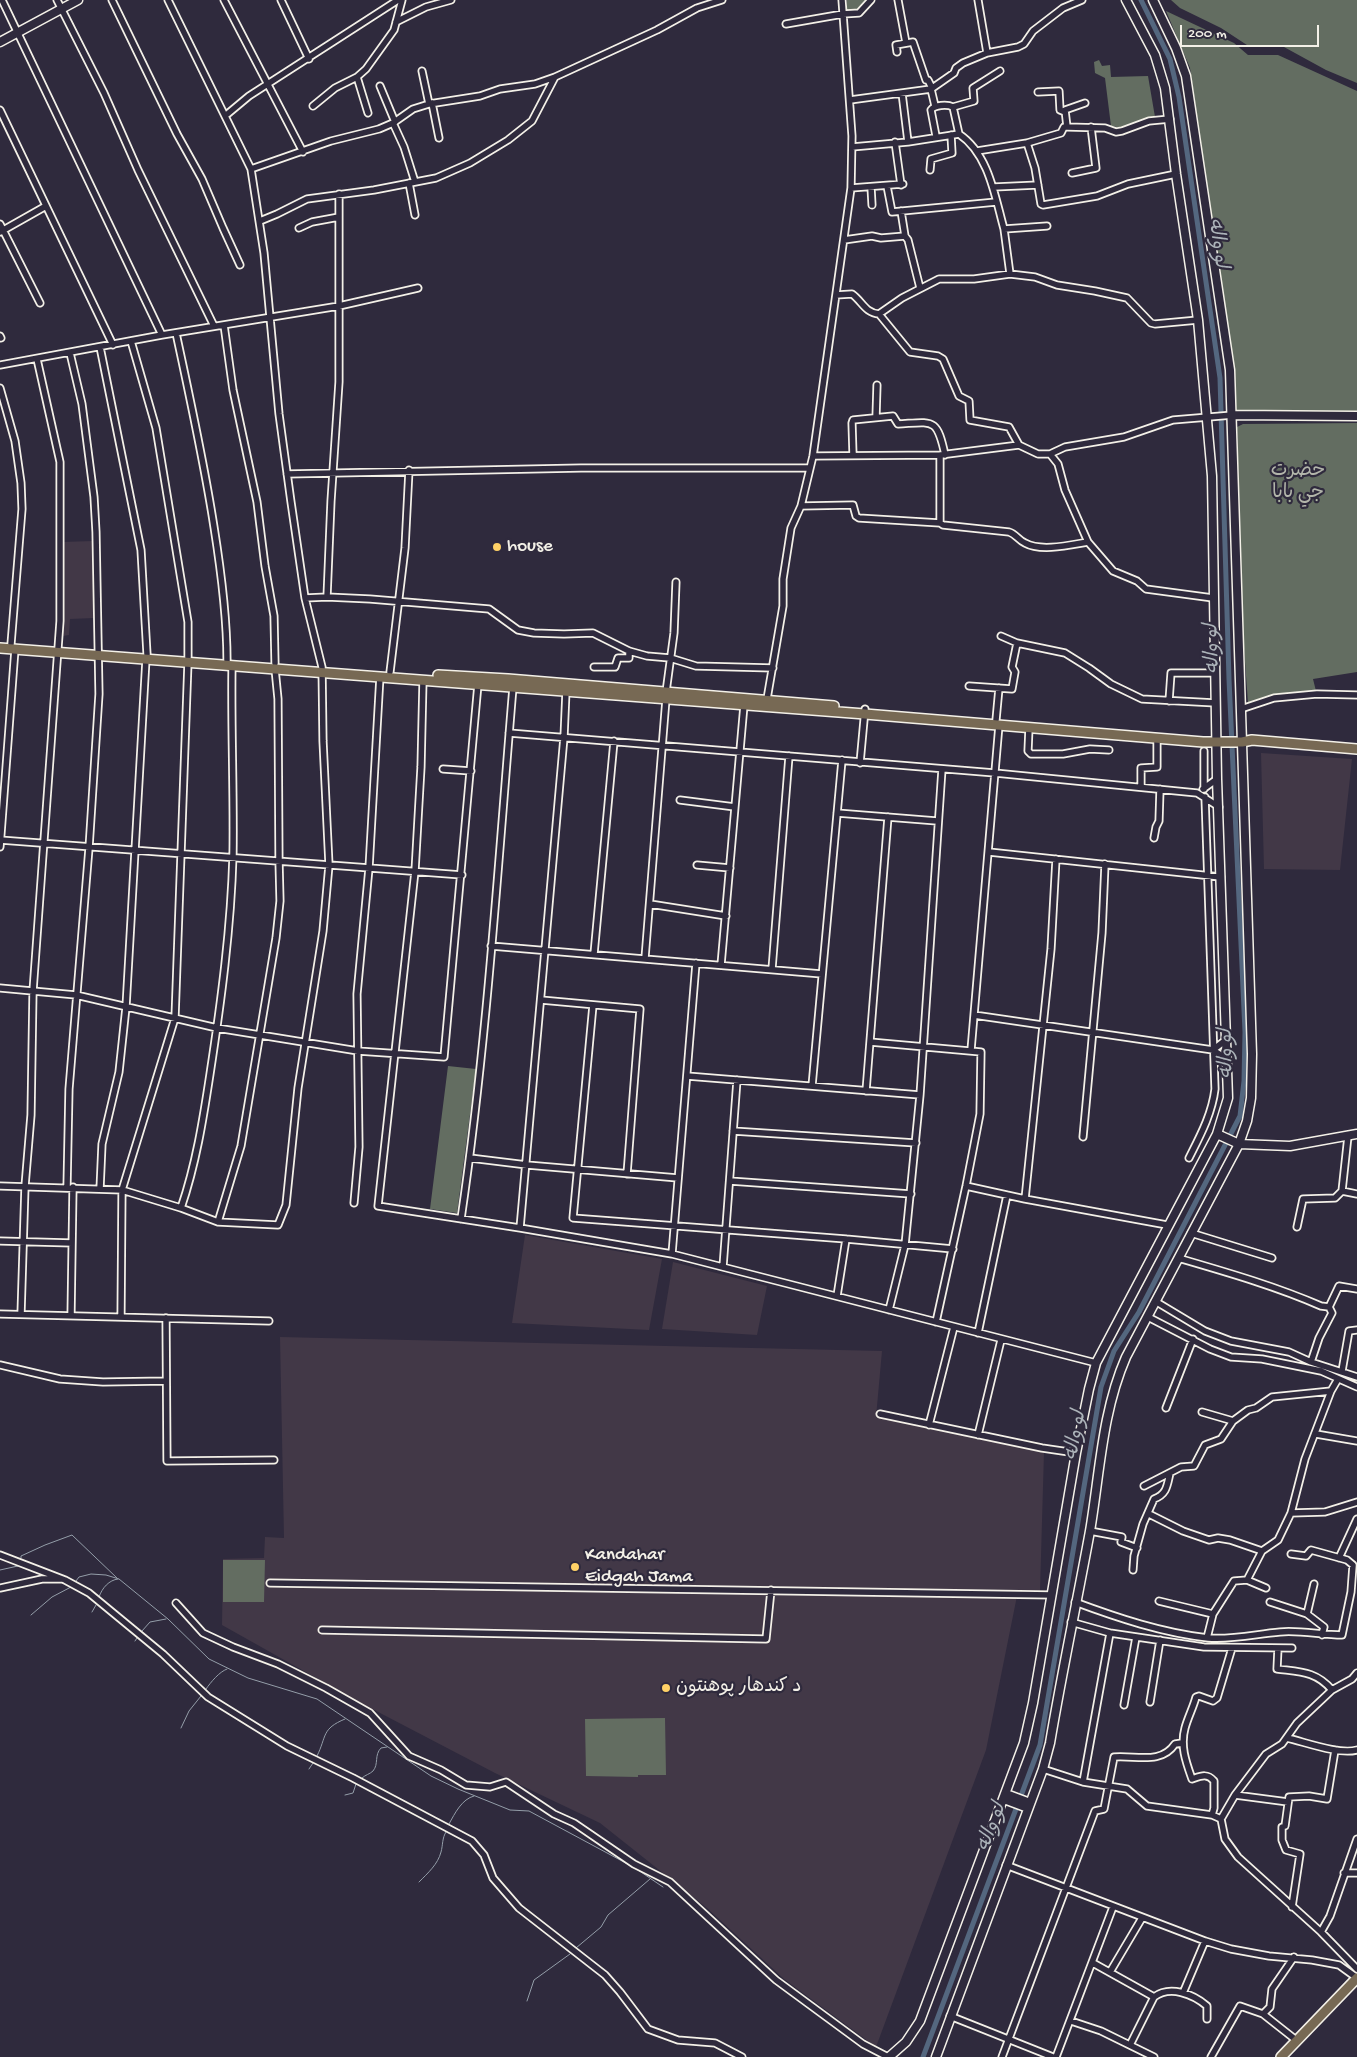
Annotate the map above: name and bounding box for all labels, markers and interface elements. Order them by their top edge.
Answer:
scale bar [1182,15,1321,47]
text: 200 m [1188,25,1227,43]
water label: لو واله [1201,217,1231,269]
park label: حضرت جي بابا [1271,461,1325,505]
place label: house [507,536,553,558]
marker: house [491,541,503,553]
water label: لو واله [1201,624,1227,674]
water label: لو واله [1216,1029,1240,1079]
water label: لو واله [1061,1409,1093,1463]
place label: Kandahar Eidgah Jama [585,1545,693,1589]
marker: Kandahar Eidgah Jama [569,1561,581,1573]
place label: د کندهار پوهنتون [676,1677,801,1699]
marker: د کندهار پوهنتون [660,1682,672,1694]
water label: لو واله [973,1800,1013,1856]

